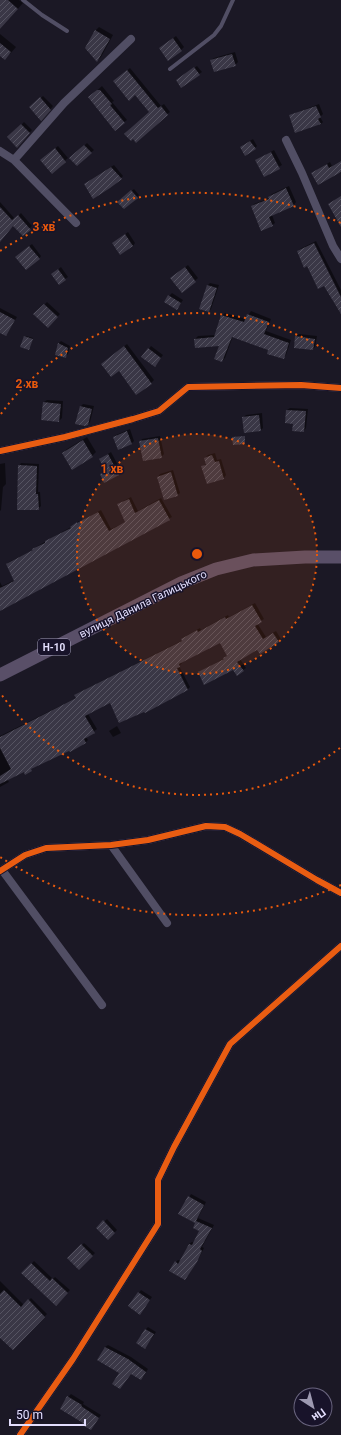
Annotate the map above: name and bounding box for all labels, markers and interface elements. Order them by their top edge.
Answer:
text: 3 хв [33,220,56,234]
text: 2 хв [16,377,39,391]
text: 1 хв [101,462,124,476]
centre of rings [190,547,204,561]
street label: вулиця Данила Галицького [77,567,209,641]
road number: Н-10 [38,639,70,655]
north arrow [293,1387,333,1427]
scale bar [10,1401,85,1427]
text: Пн [309,1405,328,1424]
text: 50 m [16,1408,43,1422]

